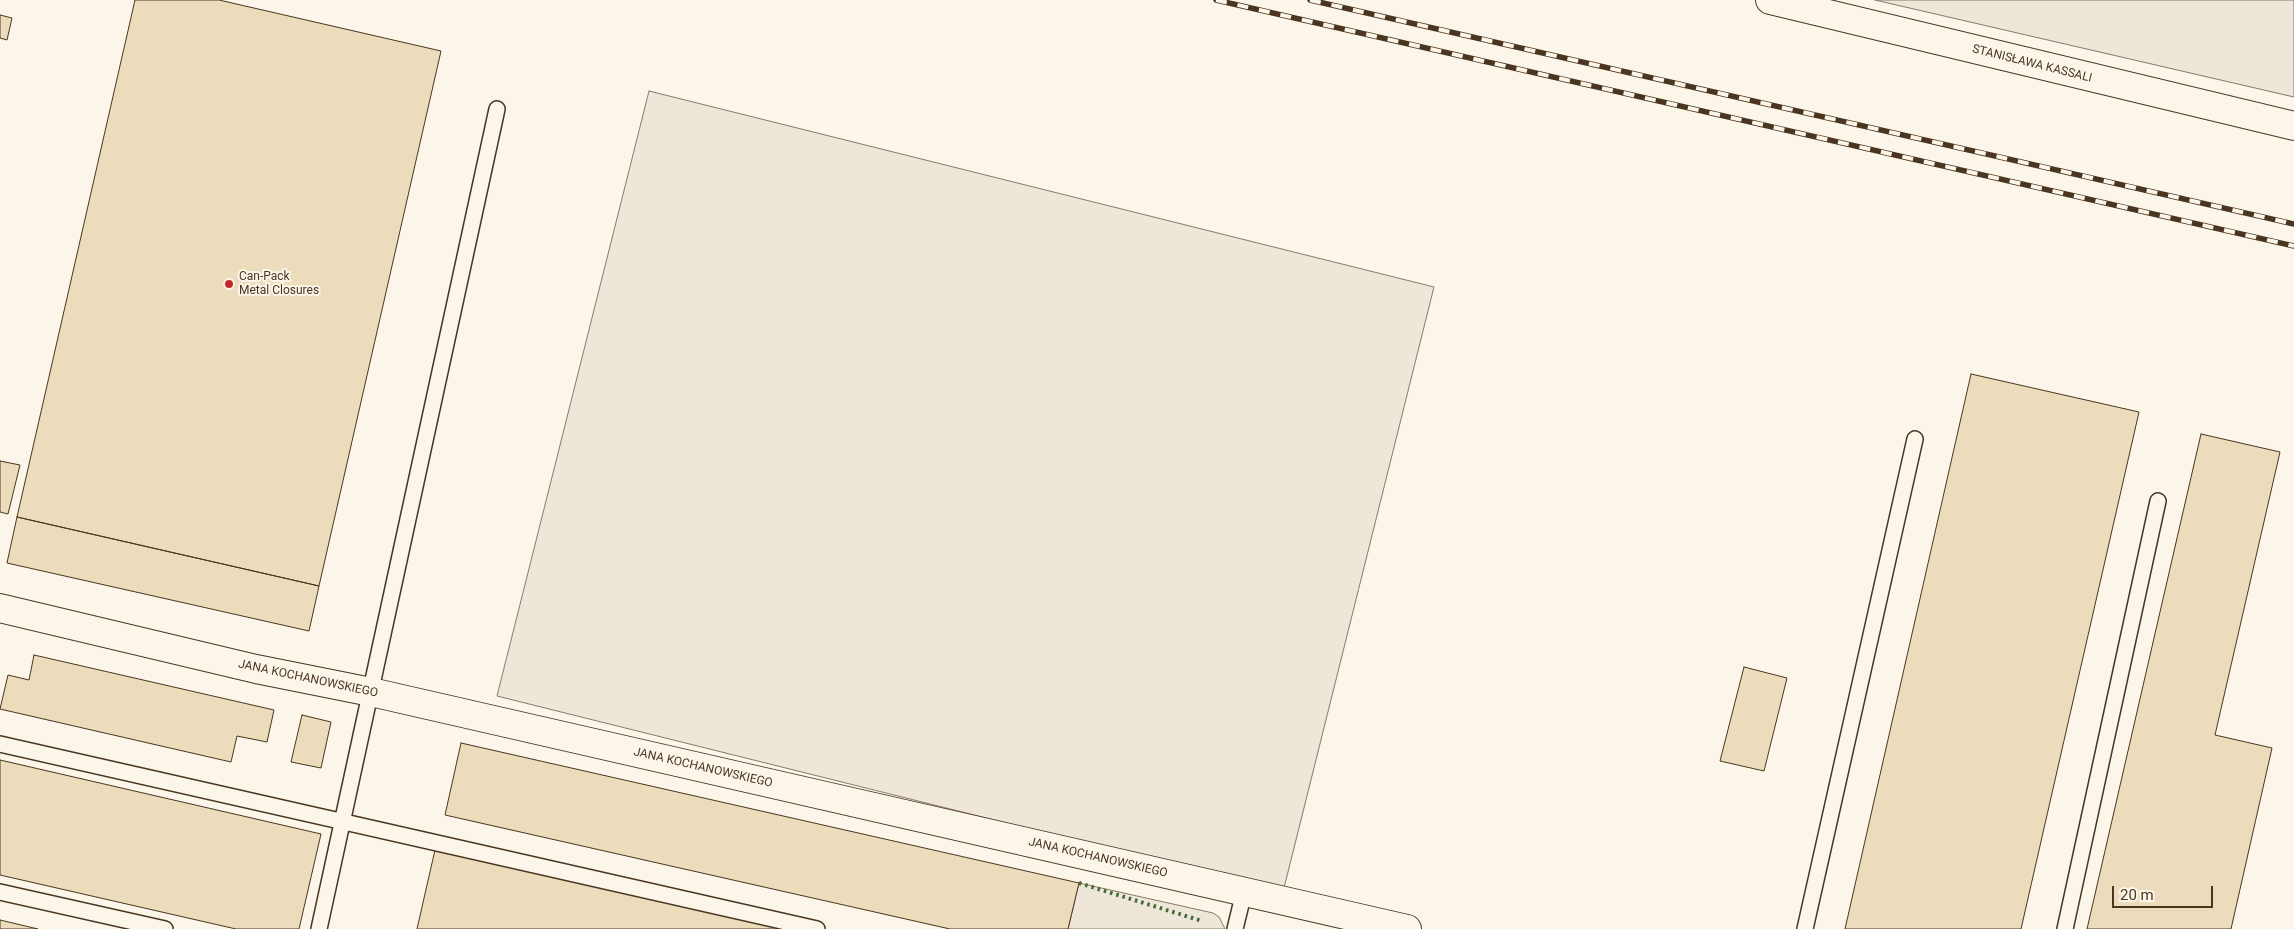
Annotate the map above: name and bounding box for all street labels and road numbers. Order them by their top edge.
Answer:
street label: STANISŁAWA KASSALI [1971,42,2093,86]
street label: JANA KOCHANOWSKIEGO [237,657,379,701]
street label: JANA KOCHANOWSKIEGO [632,745,774,791]
street label: JANA KOCHANOWSKIEGO [1027,835,1169,881]

